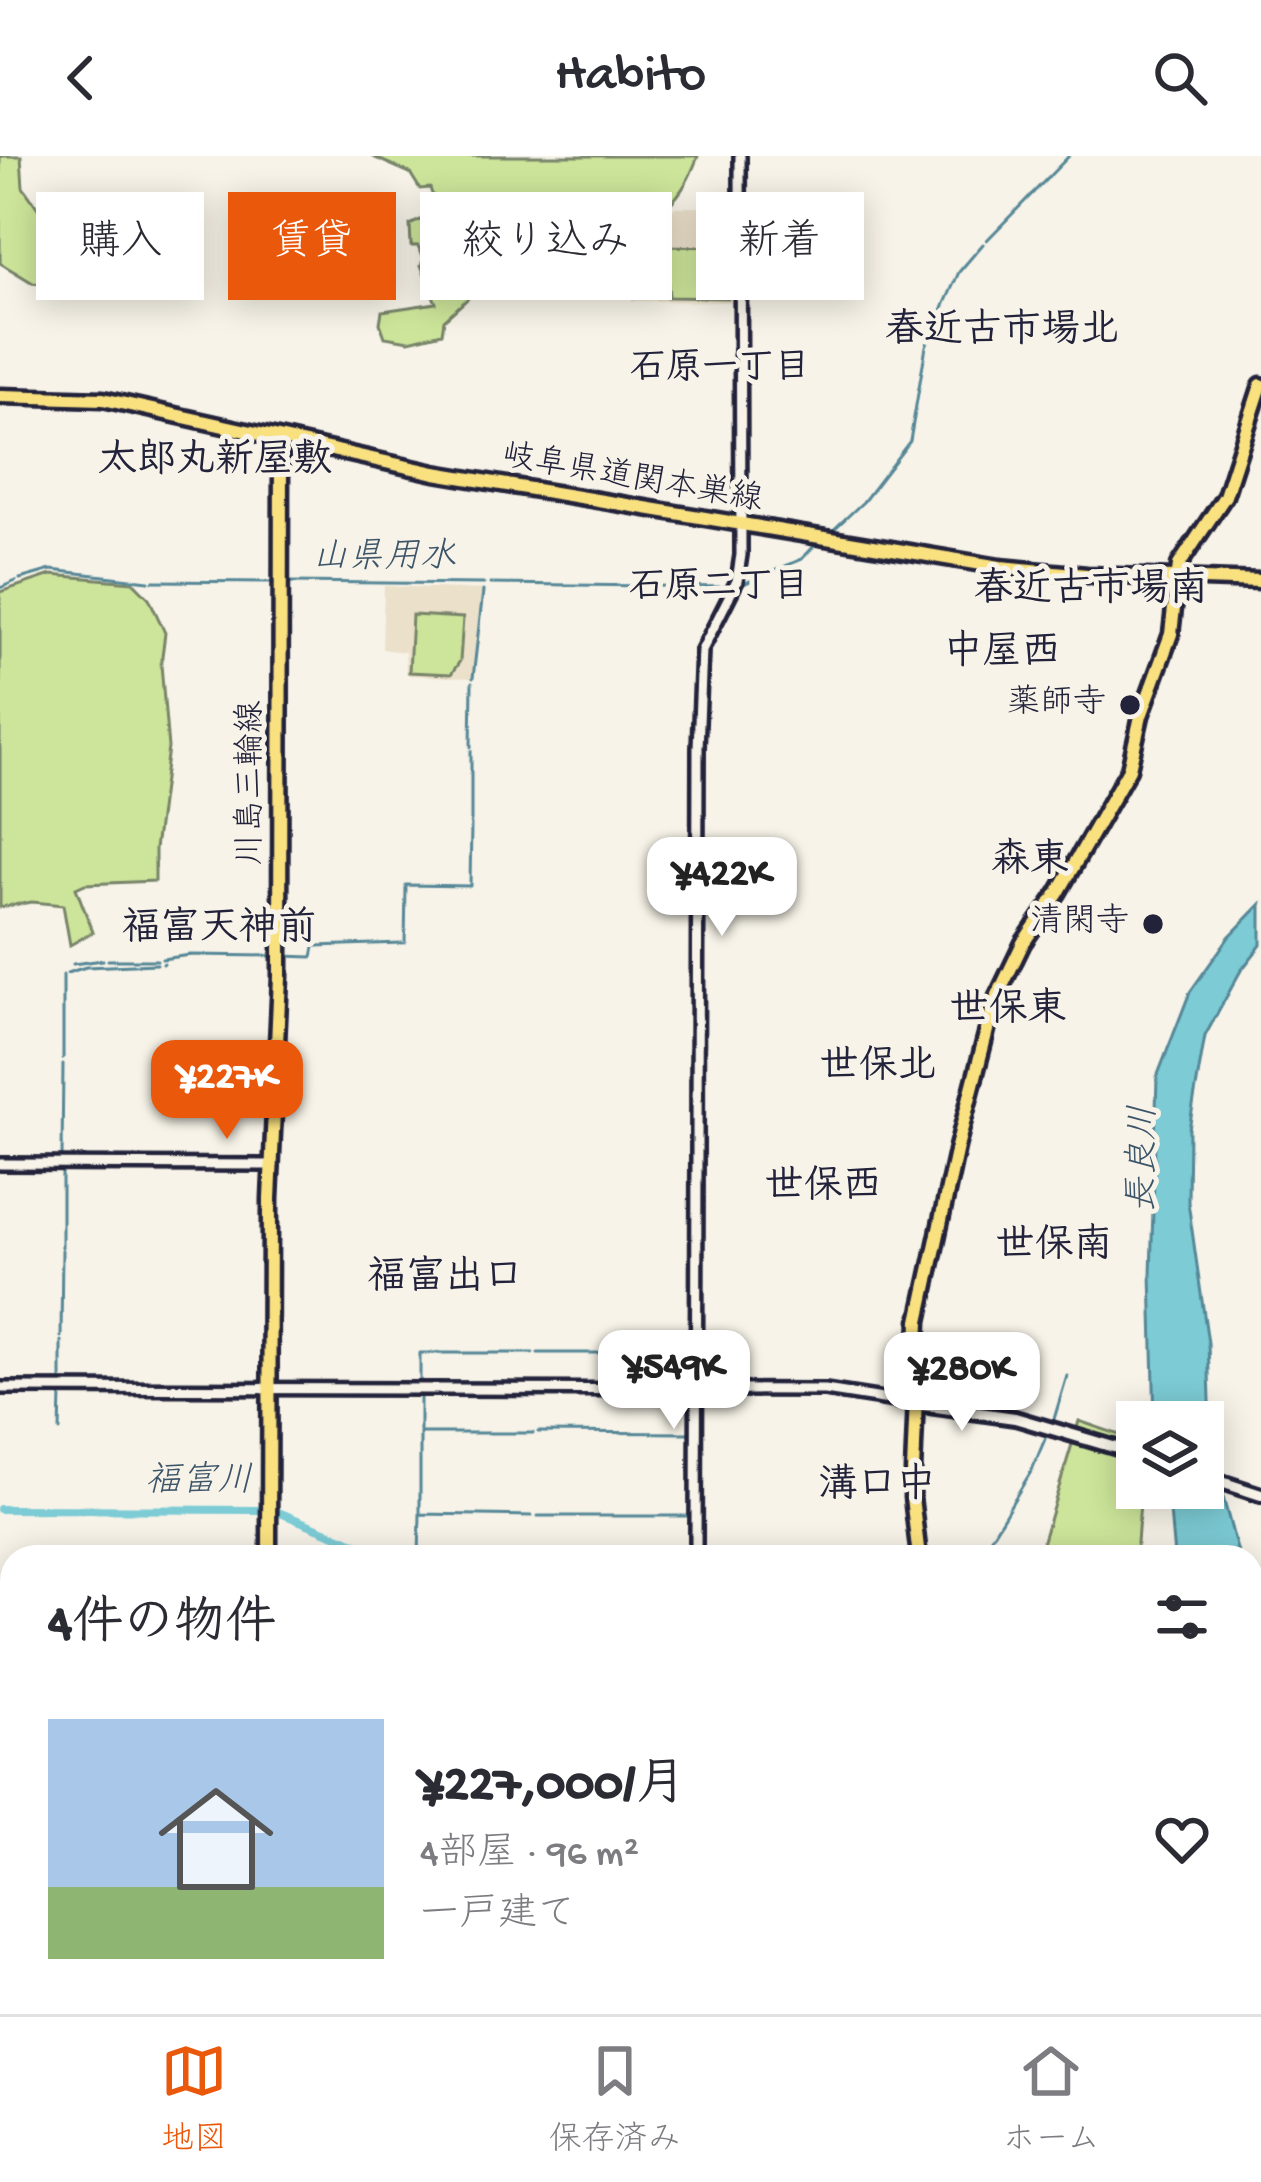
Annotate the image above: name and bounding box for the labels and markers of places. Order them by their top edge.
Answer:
place label: 薬師寺 [1007,684,1106,724]
marker: 薬師寺 [1117,692,1143,718]
pin: ¥422K [638,837,806,939]
place label: 清閑寺 [1030,902,1129,943]
marker: 清閑寺 [1140,911,1166,937]
pin: ¥227K [143,1040,311,1142]
pin: ¥549K [590,1330,758,1432]
pin: ¥280K [878,1332,1046,1434]

